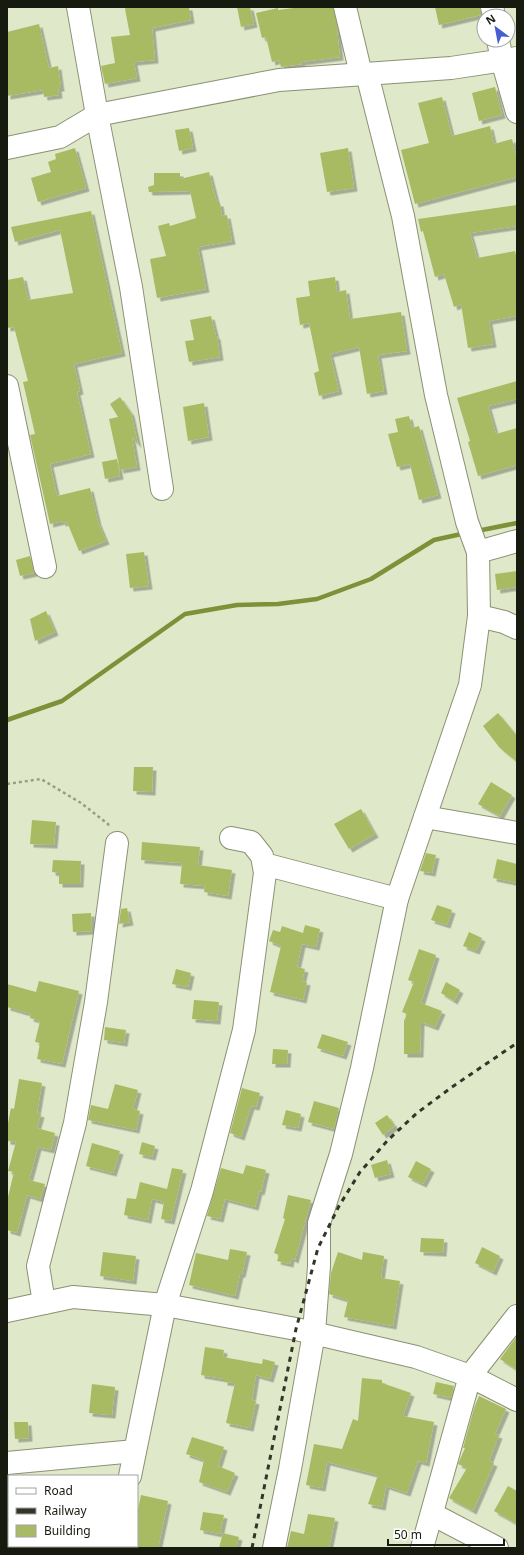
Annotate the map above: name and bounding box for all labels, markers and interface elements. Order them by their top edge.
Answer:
north arrow [476,8,516,48]
text: N [483,10,498,28]
legend [8,1475,138,1547]
text: Road [44,1482,73,1499]
text: Railway [44,1502,88,1519]
scale bar [388,1521,504,1547]
text: Building [44,1522,91,1539]
text: 50 m [394,1526,422,1543]

